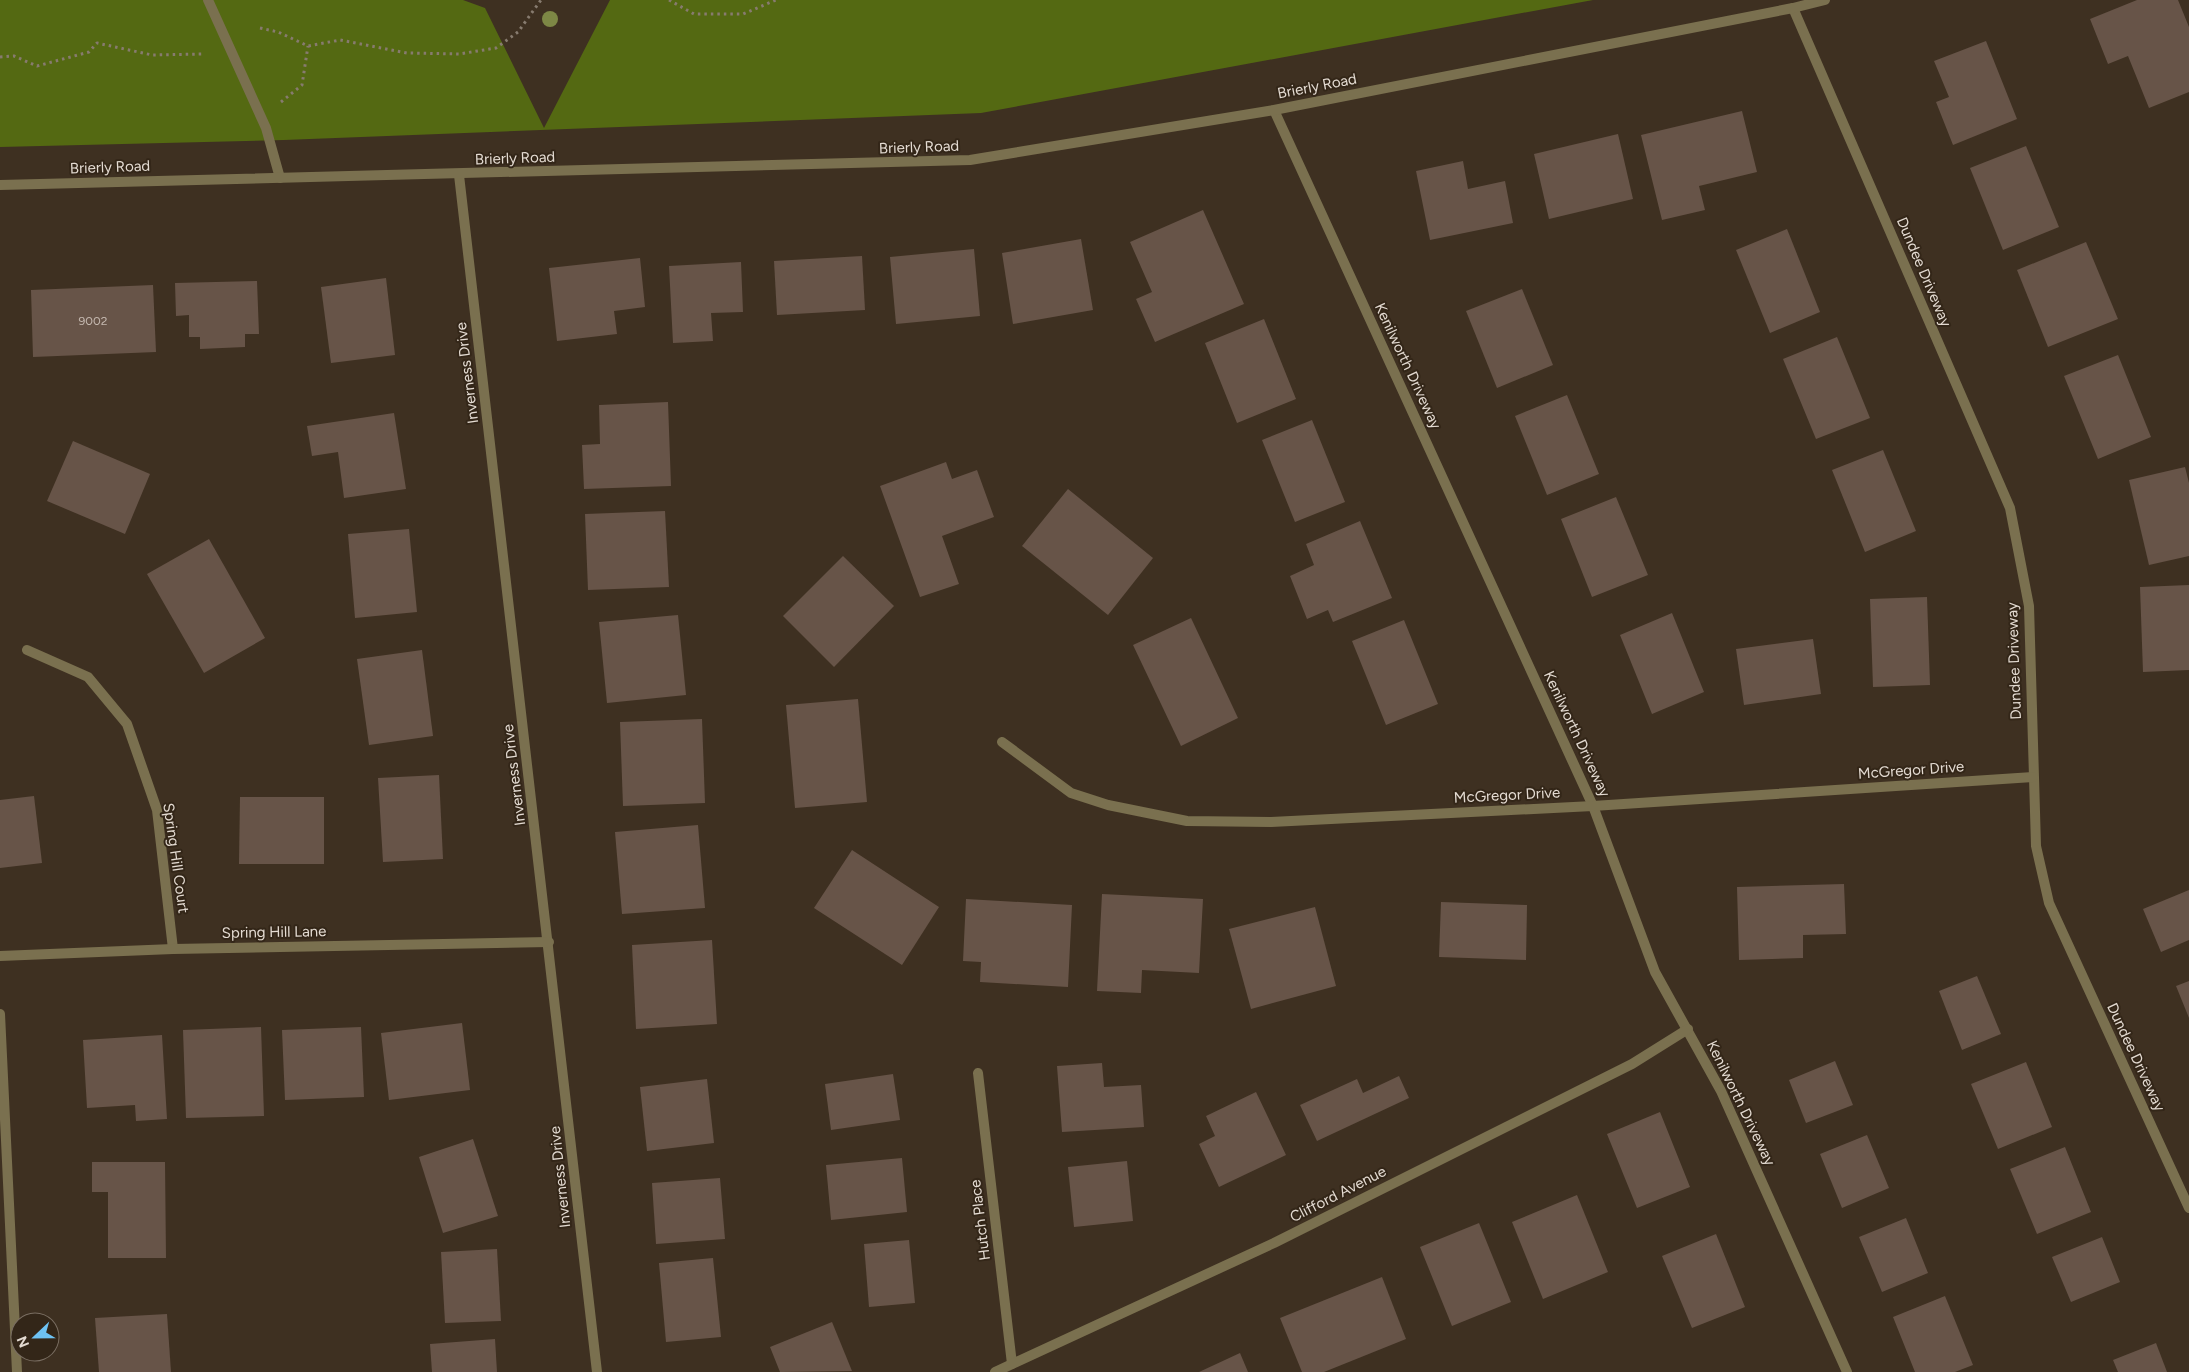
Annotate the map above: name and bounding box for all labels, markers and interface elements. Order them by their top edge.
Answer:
street label: Brierly Road [1276,69,1358,103]
street label: Brierly Road [879,137,959,157]
street label: Brierly Road [475,148,555,168]
street label: Brierly Road [70,157,150,177]
street label: Dundee Driveway [1893,214,1955,330]
street label: Kenilworth Driveway [1371,300,1445,432]
house number: 9002 [79,314,107,328]
street label: Inverness Drive [452,321,482,425]
street label: Dundee Driveway [2003,602,2025,720]
street label: Kenilworth Driveway [1540,668,1614,800]
street label: Inverness Drive [499,723,529,827]
street label: McGregor Drive [1857,757,1965,783]
street label: McGregor Drive [1453,783,1561,807]
street label: Spring Hill Court [159,802,193,915]
street label: Spring Hill Lane [222,922,326,942]
street label: Dundee Driveway [2103,1000,2169,1114]
street label: Kenilworth Driveway [1703,1038,1779,1169]
street label: Inverness Drive [546,1125,574,1229]
street label: Clifford Avenue [1287,1162,1389,1226]
street label: Hutch Place [966,1179,994,1261]
north arrow [10,1312,60,1362]
text: N [14,1333,33,1350]

